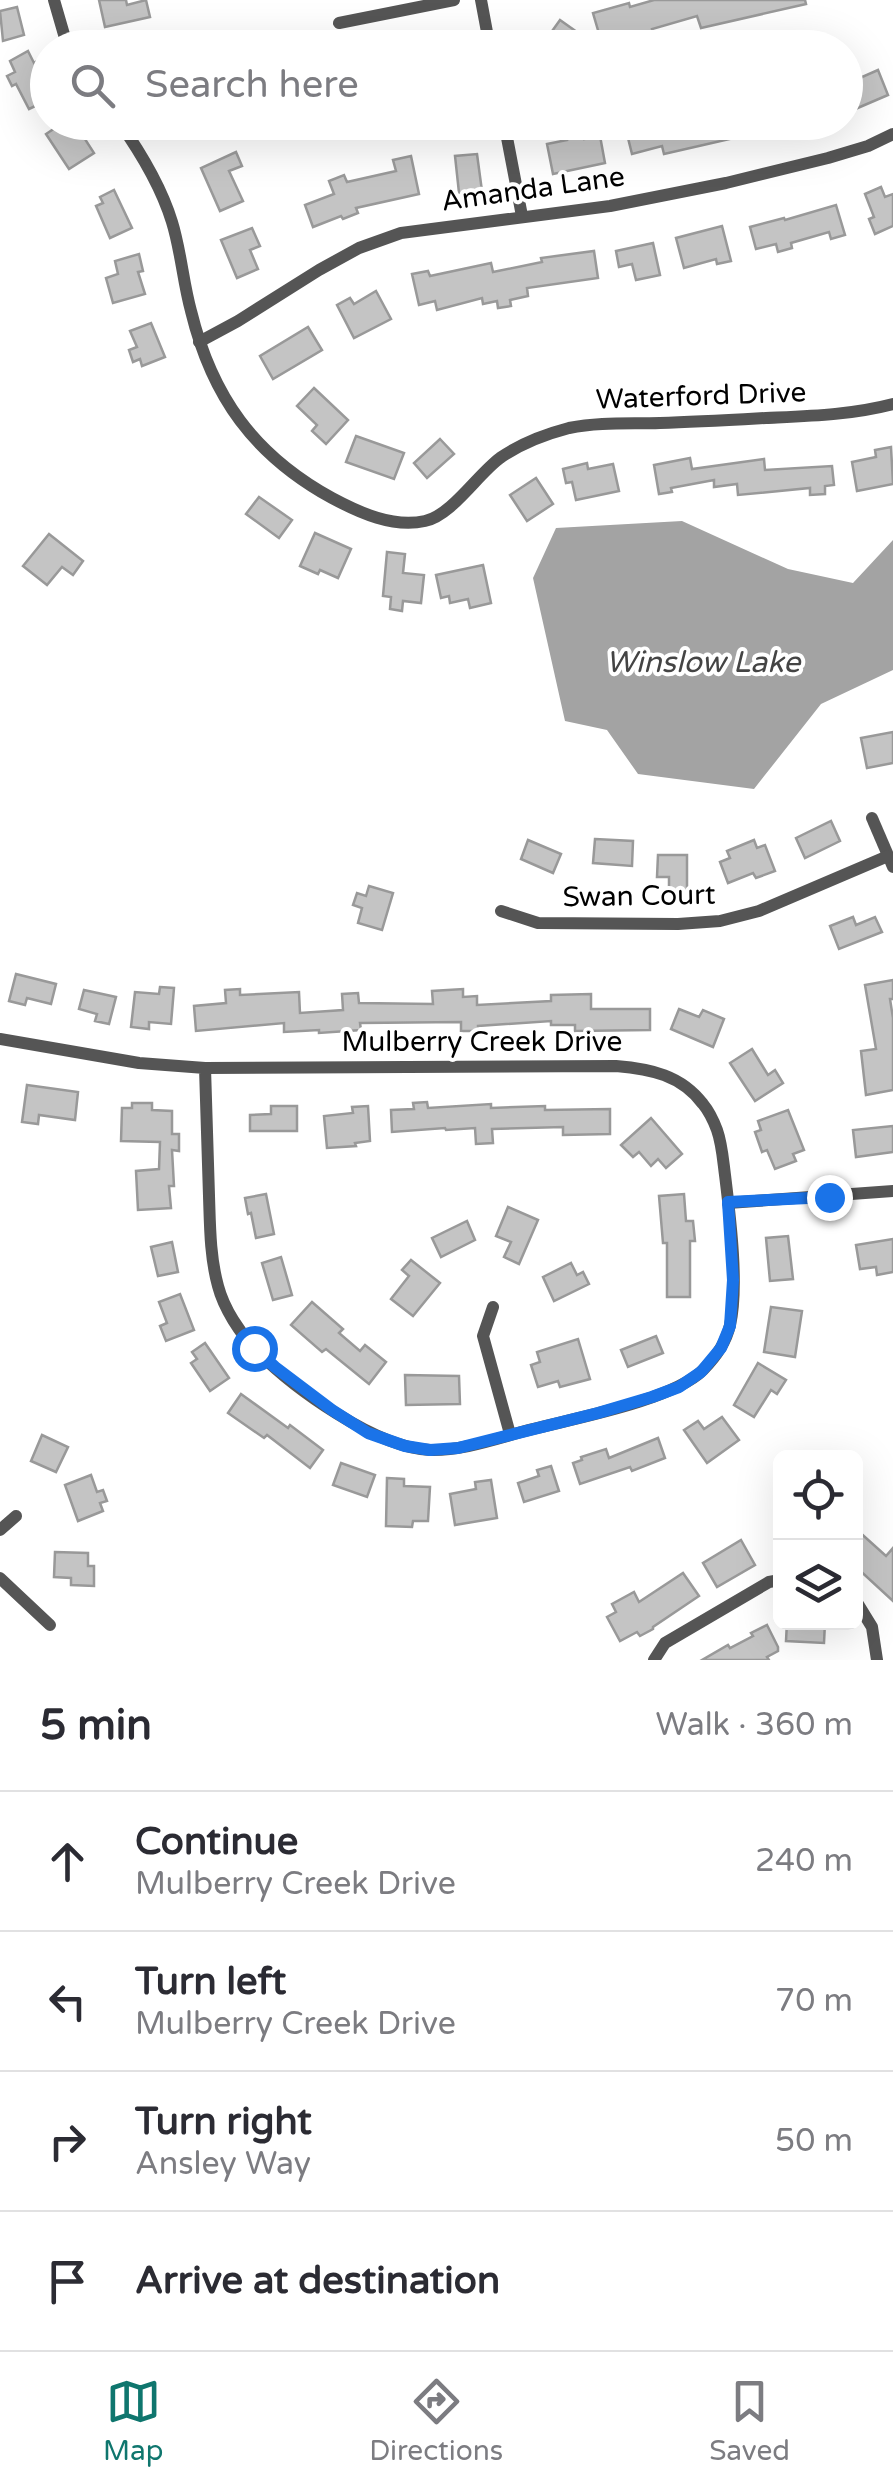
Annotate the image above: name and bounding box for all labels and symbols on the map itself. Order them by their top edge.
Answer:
street label: Amanda Lane [439,159,627,219]
street label: Waterford Drive [595,375,807,417]
water label: Winslow Lake [606,644,802,681]
street label: Swan Court [562,878,716,914]
street label: Mulberry Creek Drive [342,1025,622,1059]
route end [807,1175,853,1221]
route start [232,1326,278,1372]

